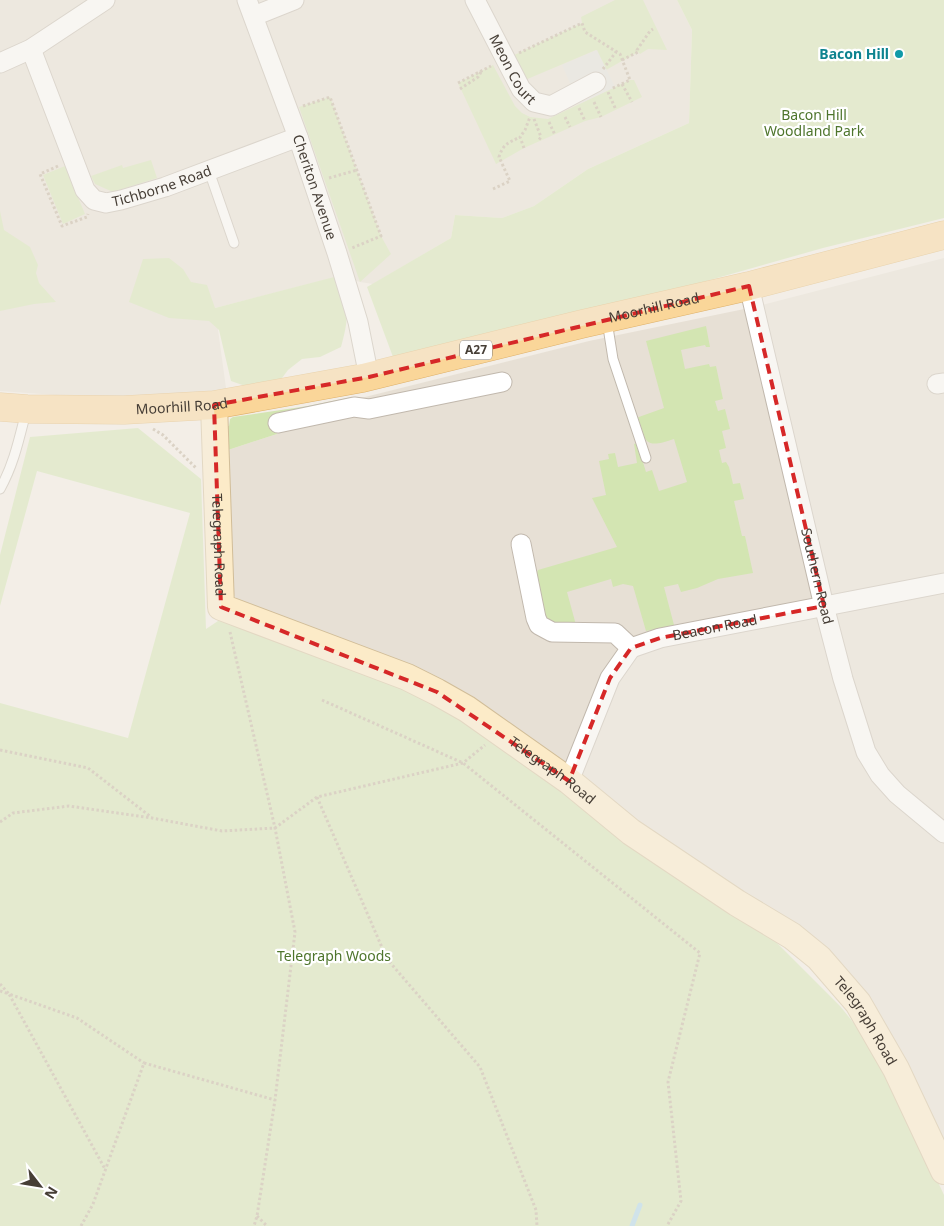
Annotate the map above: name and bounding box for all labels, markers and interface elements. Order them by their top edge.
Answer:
street label: Meon Court [485,31,541,108]
place label: Bacon Hill [819,44,889,63]
marker: Bacon Hill [893,48,905,60]
park label: Bacon Hill Woodland Park [764,105,865,140]
street label: Cheriton Avenue [289,132,342,242]
street label: Tichborne Road [110,160,214,211]
street label: Moorhill Road [607,288,701,327]
road number: A27 [460,340,492,360]
street label: Moorhill Road [135,393,229,418]
street label: Telegraph Road [208,493,231,597]
street label: Southern Road [797,526,838,626]
street label: Beacon Road [671,609,759,644]
street label: Telegraph Road [506,732,600,808]
park label: Telegraph Woods [277,946,391,965]
street label: Telegraph Road [830,972,902,1068]
north arrow [15,1161,65,1211]
text: N [40,1183,63,1203]

